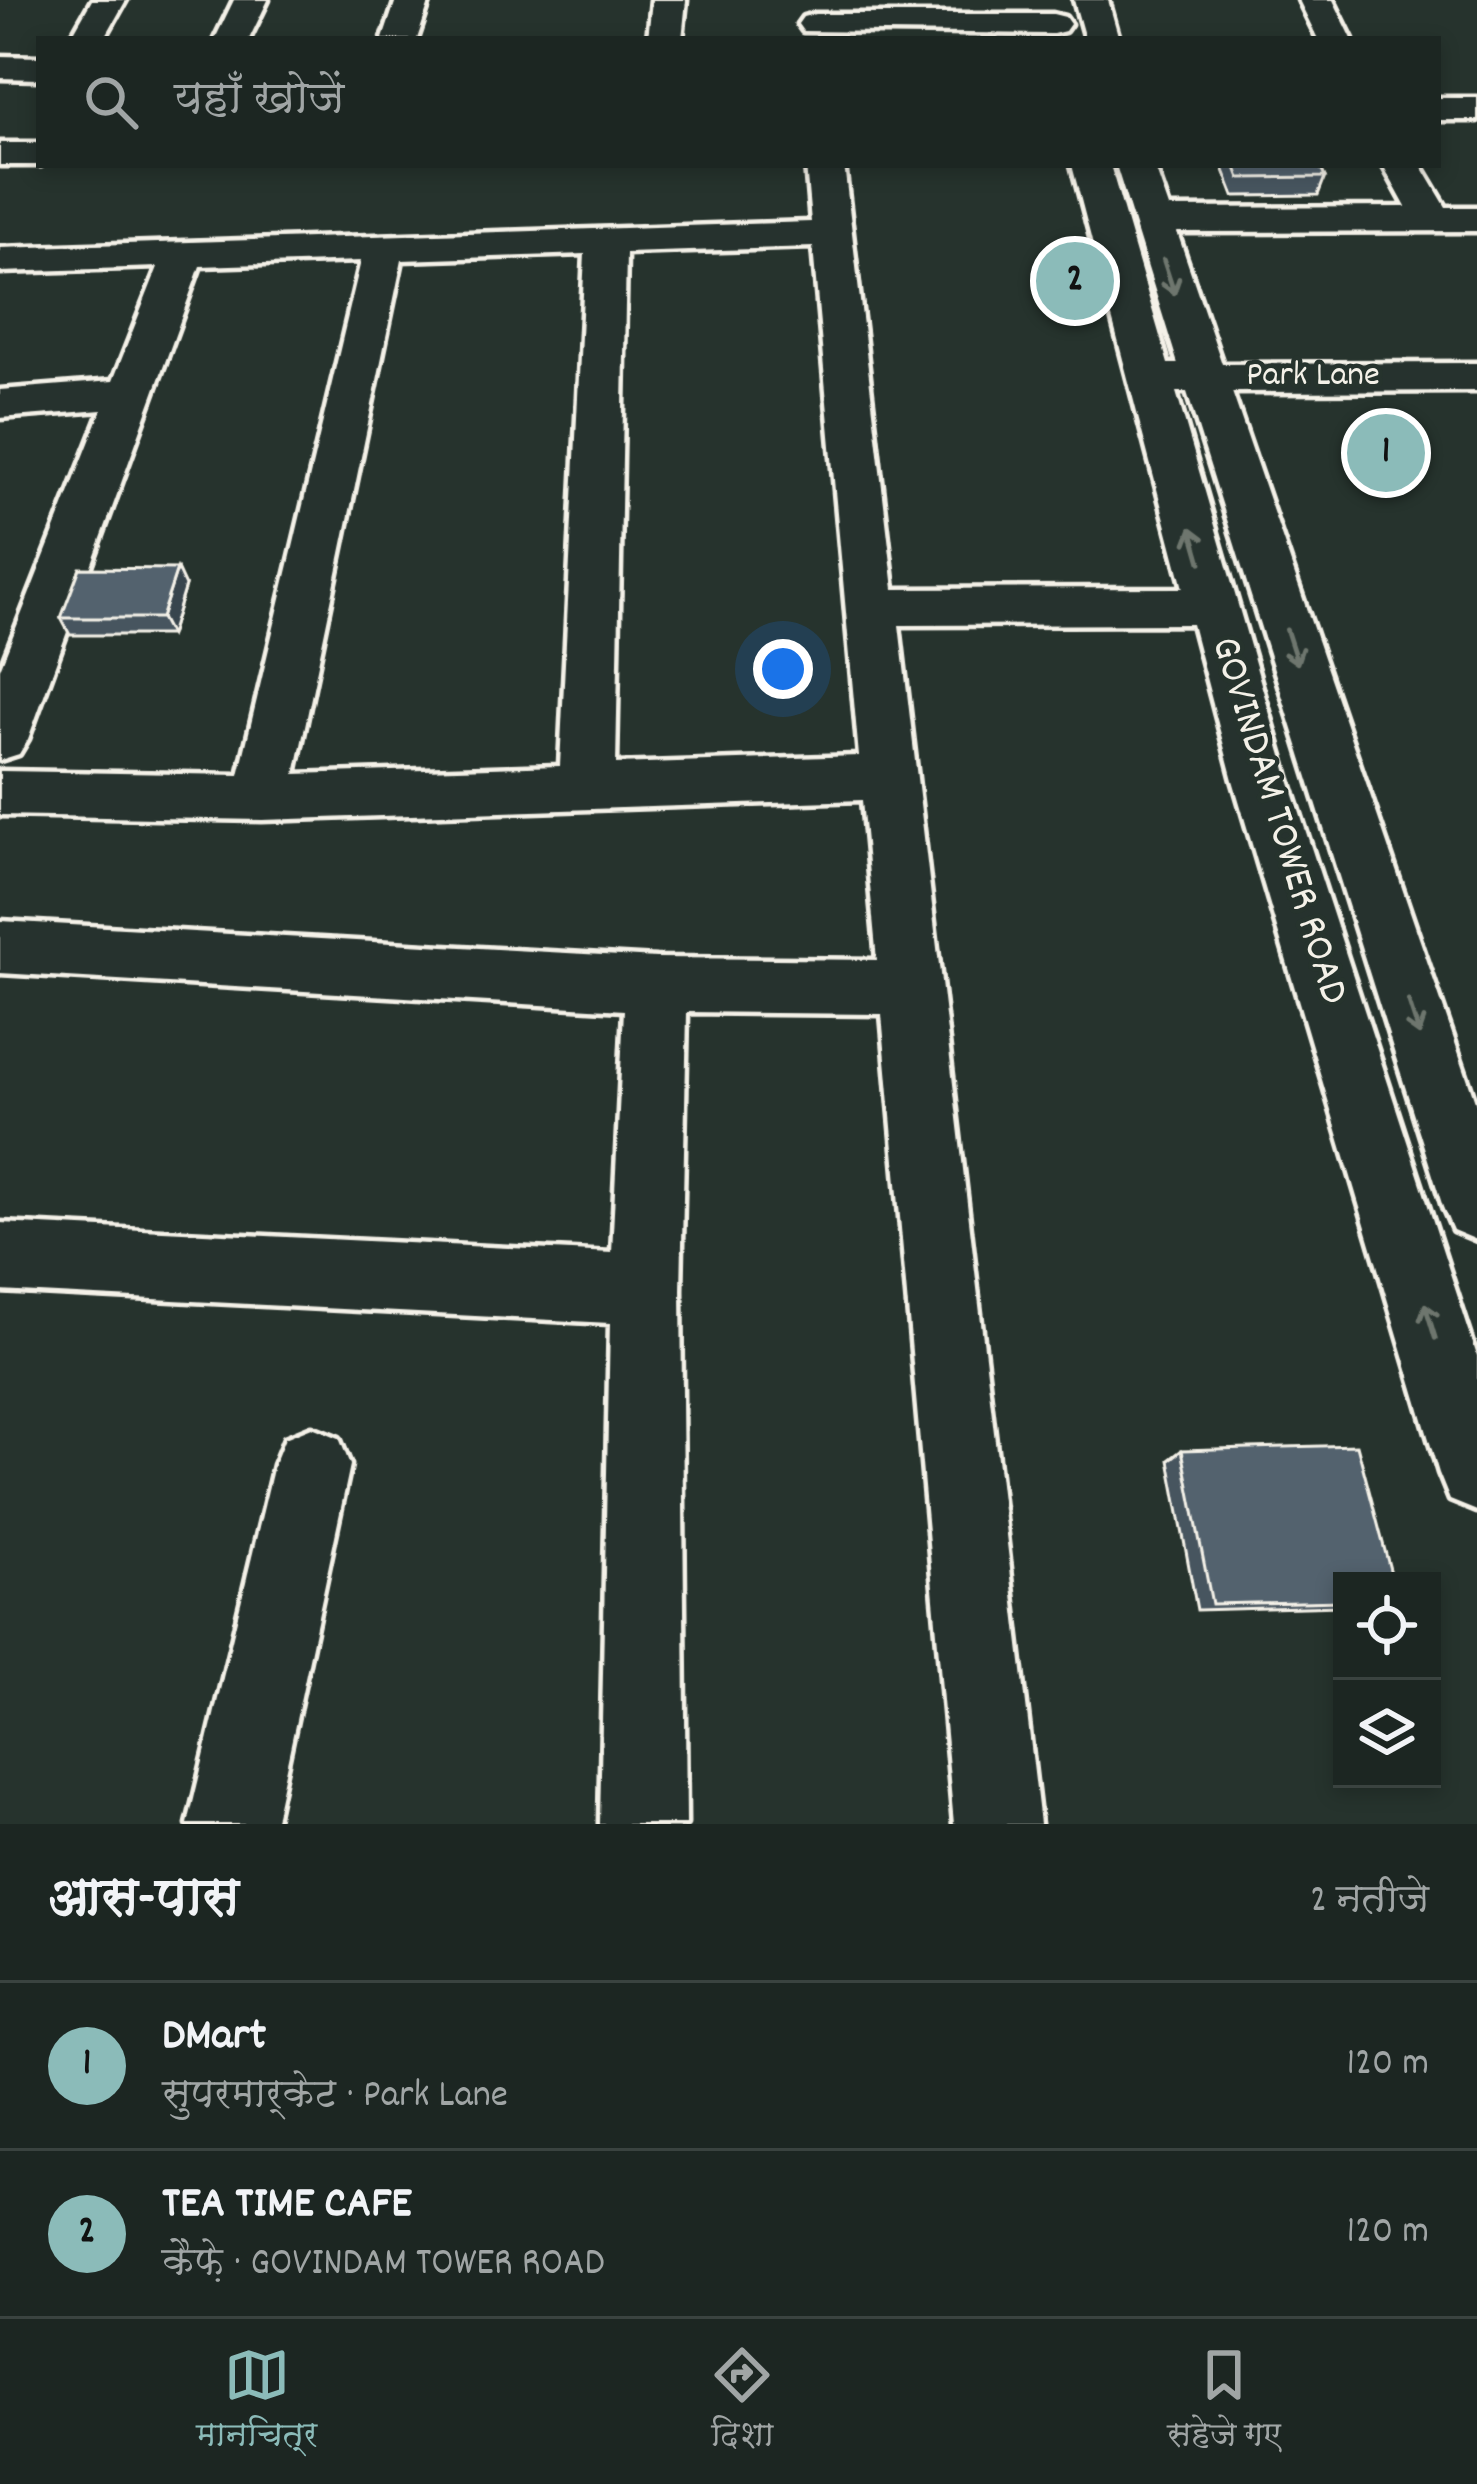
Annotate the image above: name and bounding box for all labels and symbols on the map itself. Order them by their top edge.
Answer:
pin: 2 [1036,236,1114,326]
one-way arrow [1160,257,1182,295]
street label: Park Lane [1246,351,1380,403]
pin: 1 [1347,408,1425,498]
one-way arrow [1184,527,1206,565]
one-way arrow [1282,627,1304,665]
street label: GOVINDAM TOWER ROAD [1193,630,1361,1012]
your location [753,639,813,699]
one-way arrow [1405,998,1427,1036]
one-way arrow [1417,1303,1439,1341]

